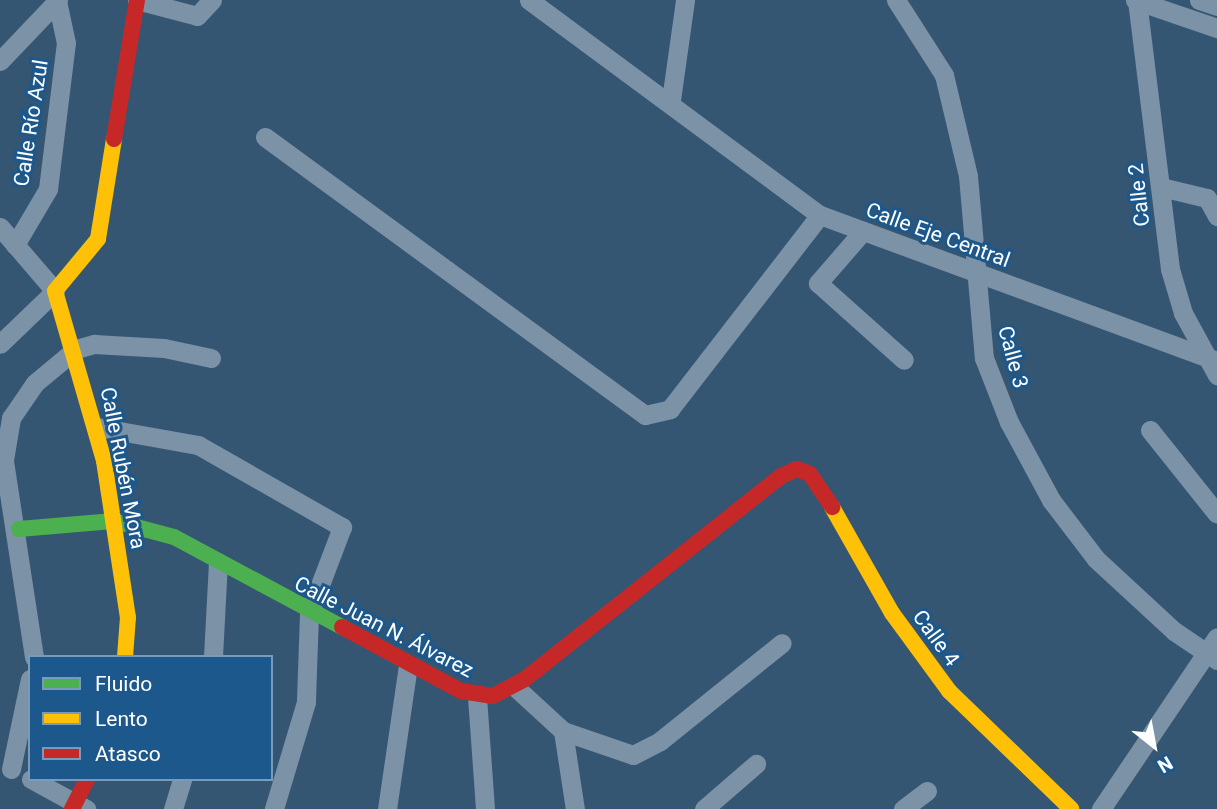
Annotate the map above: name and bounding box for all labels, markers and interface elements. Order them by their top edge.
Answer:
street label: Calle Río Azul [9,58,53,188]
street label: Calle 2 [1123,162,1155,228]
street label: Calle Eje Central [863,197,1013,273]
street label: Calle 3 [993,323,1033,391]
street label: Calle Rubén Mora [95,385,151,551]
street label: Calle Juan N. Álvarez [290,571,478,683]
street label: Calle 4 [907,605,965,671]
legend [28,655,273,781]
text: Fluido [95,672,152,696]
text: Lento [95,707,148,731]
north arrow [1119,711,1189,781]
text: Atasco [95,742,161,766]
text: N [1153,751,1177,778]

